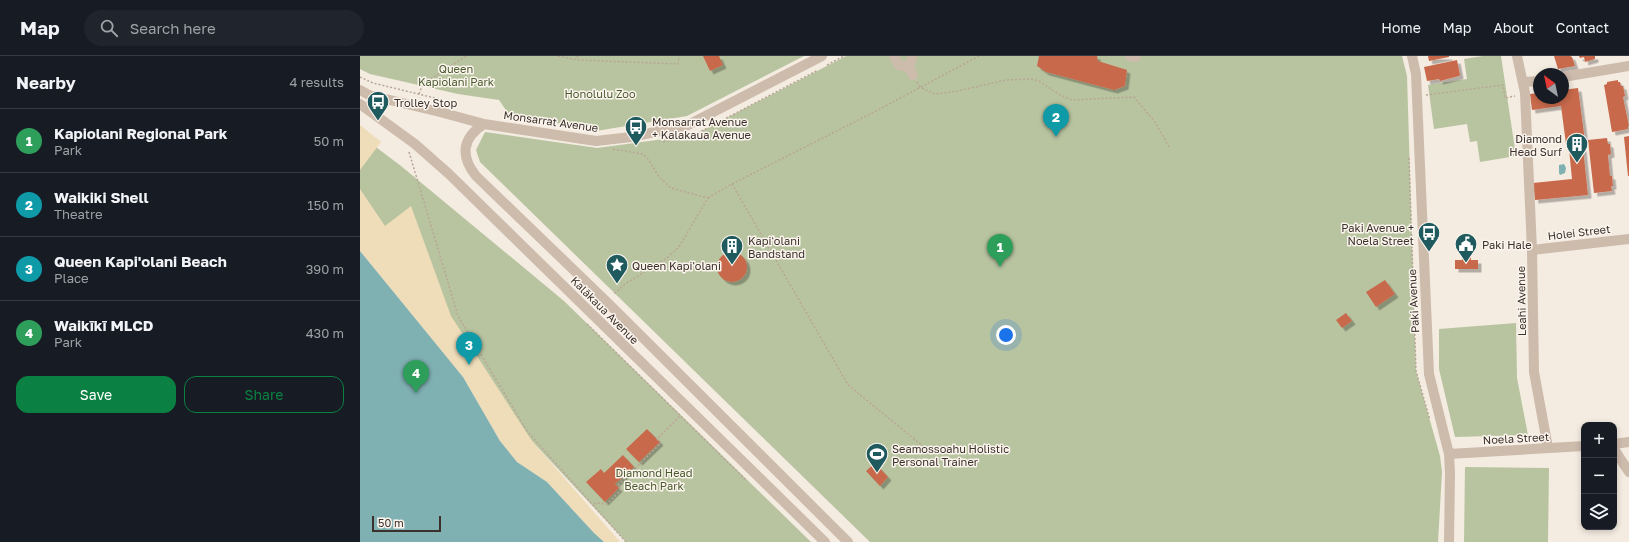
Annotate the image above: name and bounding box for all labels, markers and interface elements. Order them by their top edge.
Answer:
search box [84,10,364,46]
text: Map [20,16,60,39]
icon: search [98,17,120,39]
text: Search here [130,19,216,37]
text: Home [1381,19,1421,36]
text: Map [1443,19,1471,36]
text: About [1493,19,1534,36]
text: Contact [1556,19,1609,36]
park label: Queen Kapiolani Park [418,62,494,88]
north arrow [1533,68,1569,104]
text: Nearby [16,72,76,93]
text: 4 results [290,74,344,90]
park label: Honolulu Zoo [564,87,636,100]
bus stop icon: Trolley Stop [365,89,391,122]
place label: Trolley Stop [394,96,457,109]
pin: 2 [1043,104,1069,137]
street label: Monsarrat Avenue [503,108,599,134]
bus stop icon: Monsarrat Avenue + Kalakaua Avenue [623,114,649,147]
place label: Monsarrat Avenue + Kalakaua Avenue [652,115,751,141]
text: Kapiolani Regional Park [54,124,227,142]
building icon: Diamond Head Surf [1564,131,1590,164]
place label: Diamond Head Surf [1509,132,1562,158]
text: 1 [26,133,32,149]
text: 50 m [314,133,344,149]
text: Park [54,142,82,158]
text: Waikiki Shell [54,188,148,206]
text: 2 [25,197,33,213]
text: 150 m [307,197,344,213]
text: Theatre [54,206,103,222]
bus stop icon: Paki Avenue + Noela Street [1416,220,1442,253]
place label: Paki Avenue + Noela Street [1341,221,1414,247]
street label: Holei Street [1547,222,1611,242]
public building icon: Paki Hale [1453,231,1479,264]
building icon: Kapiʻolani Bandstand [719,233,745,266]
place label: Kapiʻolani Bandstand [748,234,805,260]
pin: 1 [987,234,1013,267]
place label: Paki Hale [1482,238,1532,251]
text: Queen Kapi'olani Beach [54,252,227,270]
place icon: Queen Kapi'olani [604,252,630,285]
place label: Queen Kapi'olani [632,259,721,272]
text: 3 [25,261,33,277]
text: 390 m [306,261,344,277]
street label: Leahi Avenue [1514,266,1528,336]
street label: Paki Avenue [1405,269,1421,333]
text: Place [54,270,89,286]
street label: Kalākaua Avenue [569,274,641,346]
text: Waikīkī MLCD [54,316,154,334]
text: 4 [25,325,33,341]
text: 430 m [306,325,344,341]
your location [996,325,1016,345]
pin: 3 [456,332,482,365]
text: Park [54,334,82,350]
pin: 4 [403,360,429,393]
button: Save [16,376,176,413]
button: Share [184,376,344,413]
map controls [1581,422,1617,530]
button: + [1581,422,1617,458]
street label: Noela Street [1483,430,1549,446]
sports icon: Seamossoahu Holistic Personal Trainer [864,441,890,474]
place label: Seamossoahu Holistic Personal Trainer [892,442,1009,468]
button: − [1581,458,1617,494]
park label: Diamond Head Beach Park [615,466,693,492]
button: layers [1581,494,1617,530]
scale bar [372,514,441,533]
text: 50 m [378,516,404,529]

